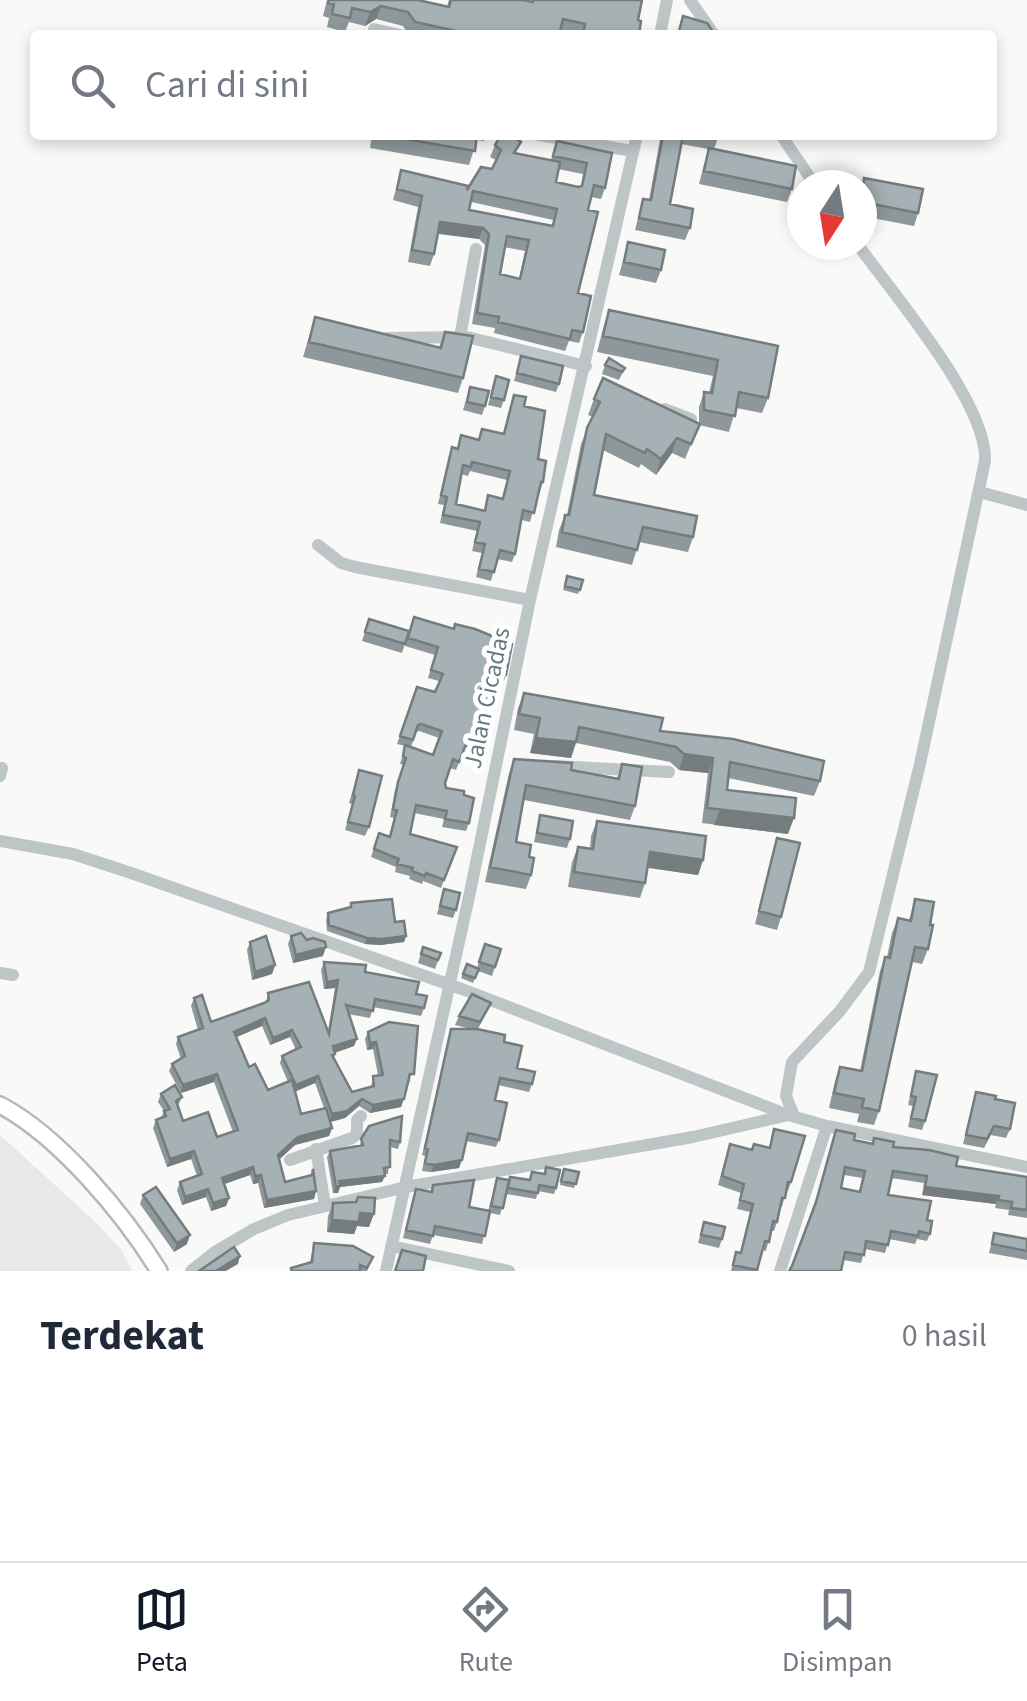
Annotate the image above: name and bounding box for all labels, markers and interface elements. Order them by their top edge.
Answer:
search box [30,30,997,140]
icon: search [65,58,120,113]
text: Cari di sini [145,58,309,112]
north arrow [787,170,877,260]
street label: Jalan Cicadas [454,624,520,772]
text: Terdekat [40,1306,204,1366]
text: 0 hasil [902,1313,987,1359]
tab: Peta [134,1582,189,1682]
tab: Rute [458,1582,513,1682]
tab: Disimpan [782,1582,893,1682]

